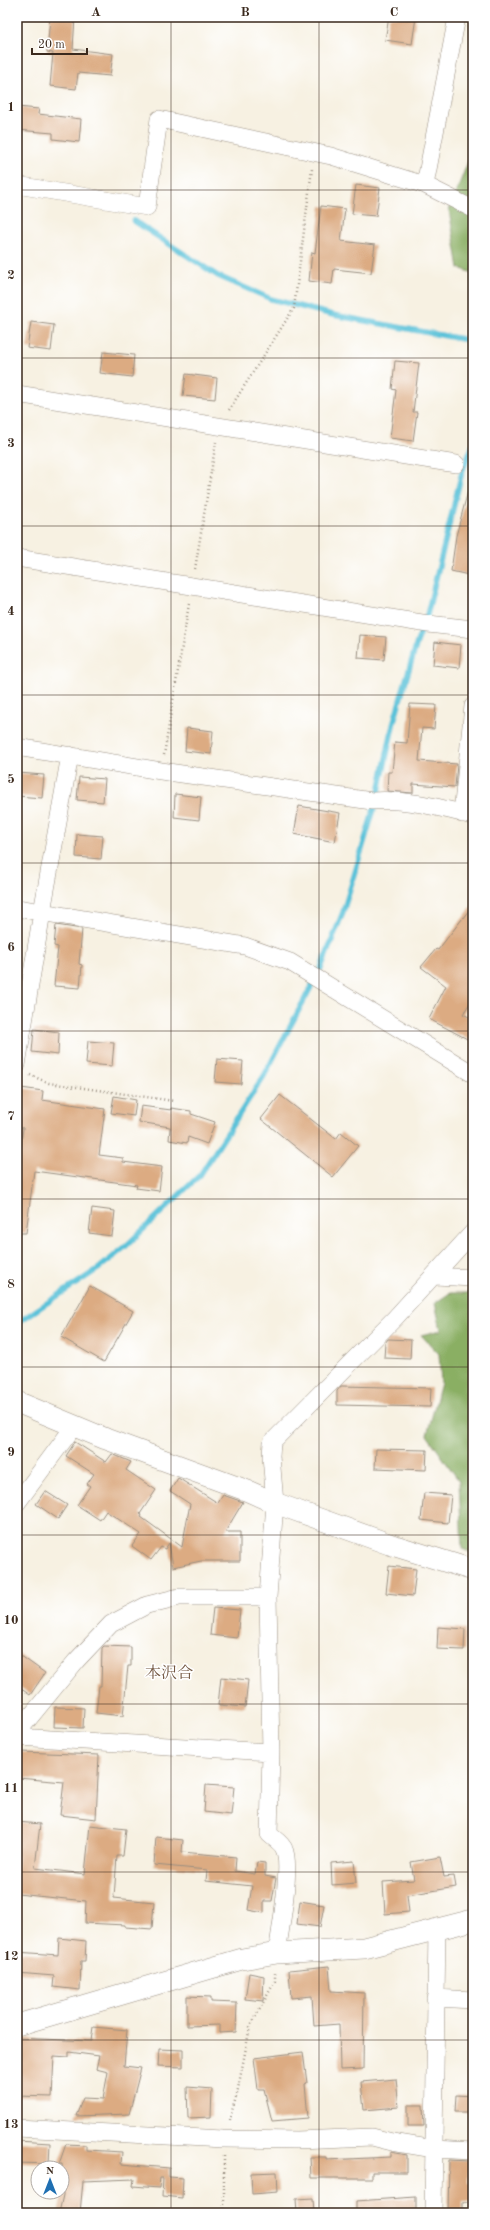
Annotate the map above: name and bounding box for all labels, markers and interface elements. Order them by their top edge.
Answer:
text: A [91,6,101,19]
text: B [240,6,250,19]
text: C [390,6,398,19]
scale bar [32,30,87,56]
text: 20 m [38,39,65,51]
text: 1 [7,101,15,114]
text: 2 [7,269,15,282]
text: 3 [7,437,15,450]
text: 4 [7,605,15,618]
text: 5 [7,773,15,786]
text: 6 [7,941,15,954]
text: 7 [7,1110,15,1123]
text: 8 [7,1278,15,1291]
text: 9 [7,1446,15,1459]
text: 10 [3,1614,19,1627]
district label: 本沢合 [145,1664,193,1682]
text: 11 [3,1782,19,1795]
text: 12 [3,1950,19,1963]
text: 13 [3,2118,19,2131]
north arrow [30,2160,70,2200]
text: N [46,2166,55,2177]

